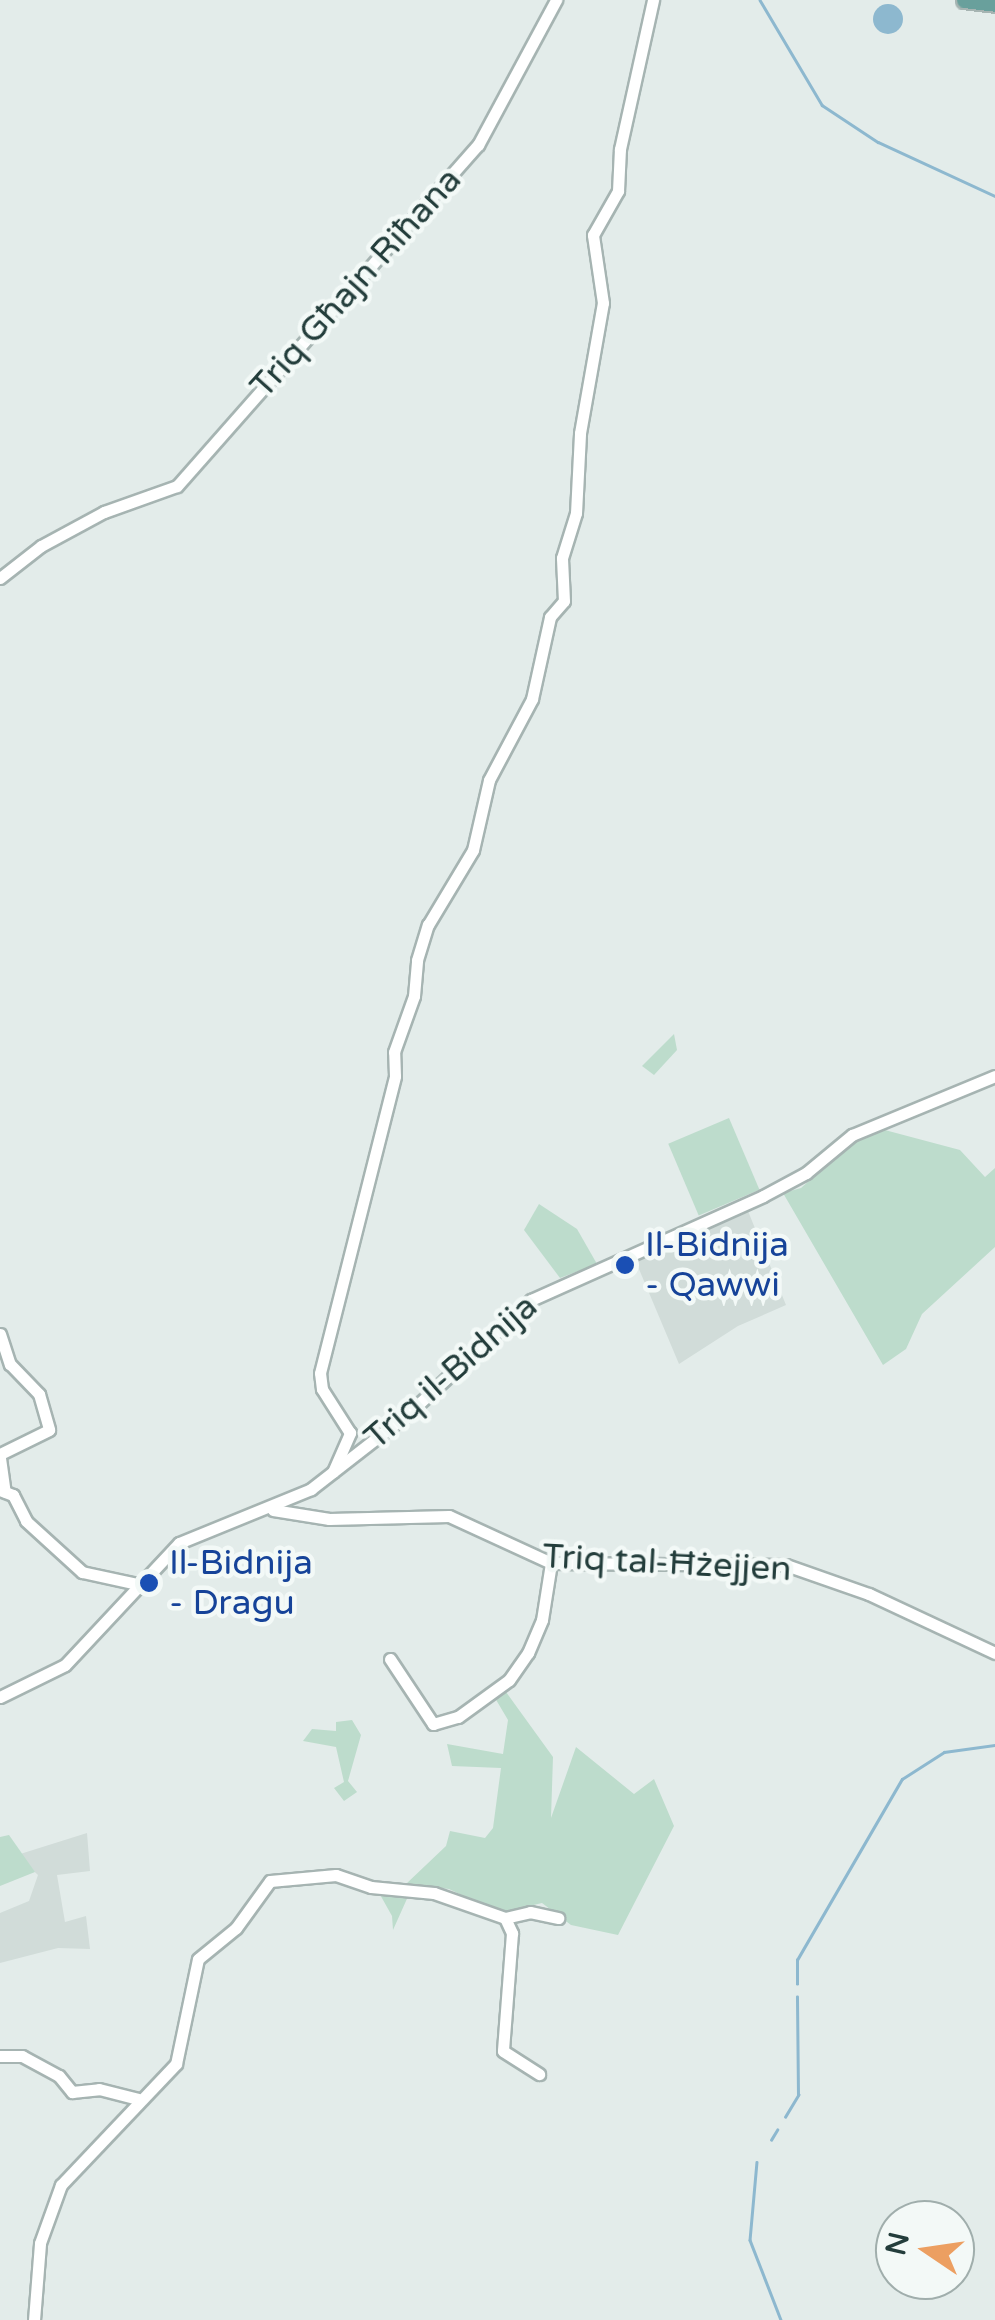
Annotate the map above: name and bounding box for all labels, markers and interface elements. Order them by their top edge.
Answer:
street label: Triq Għajn Riħana [242,159,470,407]
place label: Il-Bidnija - Qawwi [645,1224,789,1306]
marker: Il-Bidnija - Qawwi [614,1254,636,1276]
street label: Triq il-Bidnija [356,1285,546,1459]
street label: Triq tal-Ħżejjen [541,1536,793,1590]
place label: Il-Bidnija - Dragu [169,1542,313,1624]
marker: Il-Bidnija - Dragu [138,1572,160,1594]
north arrow [875,2200,975,2300]
text: N [879,2229,917,2258]

